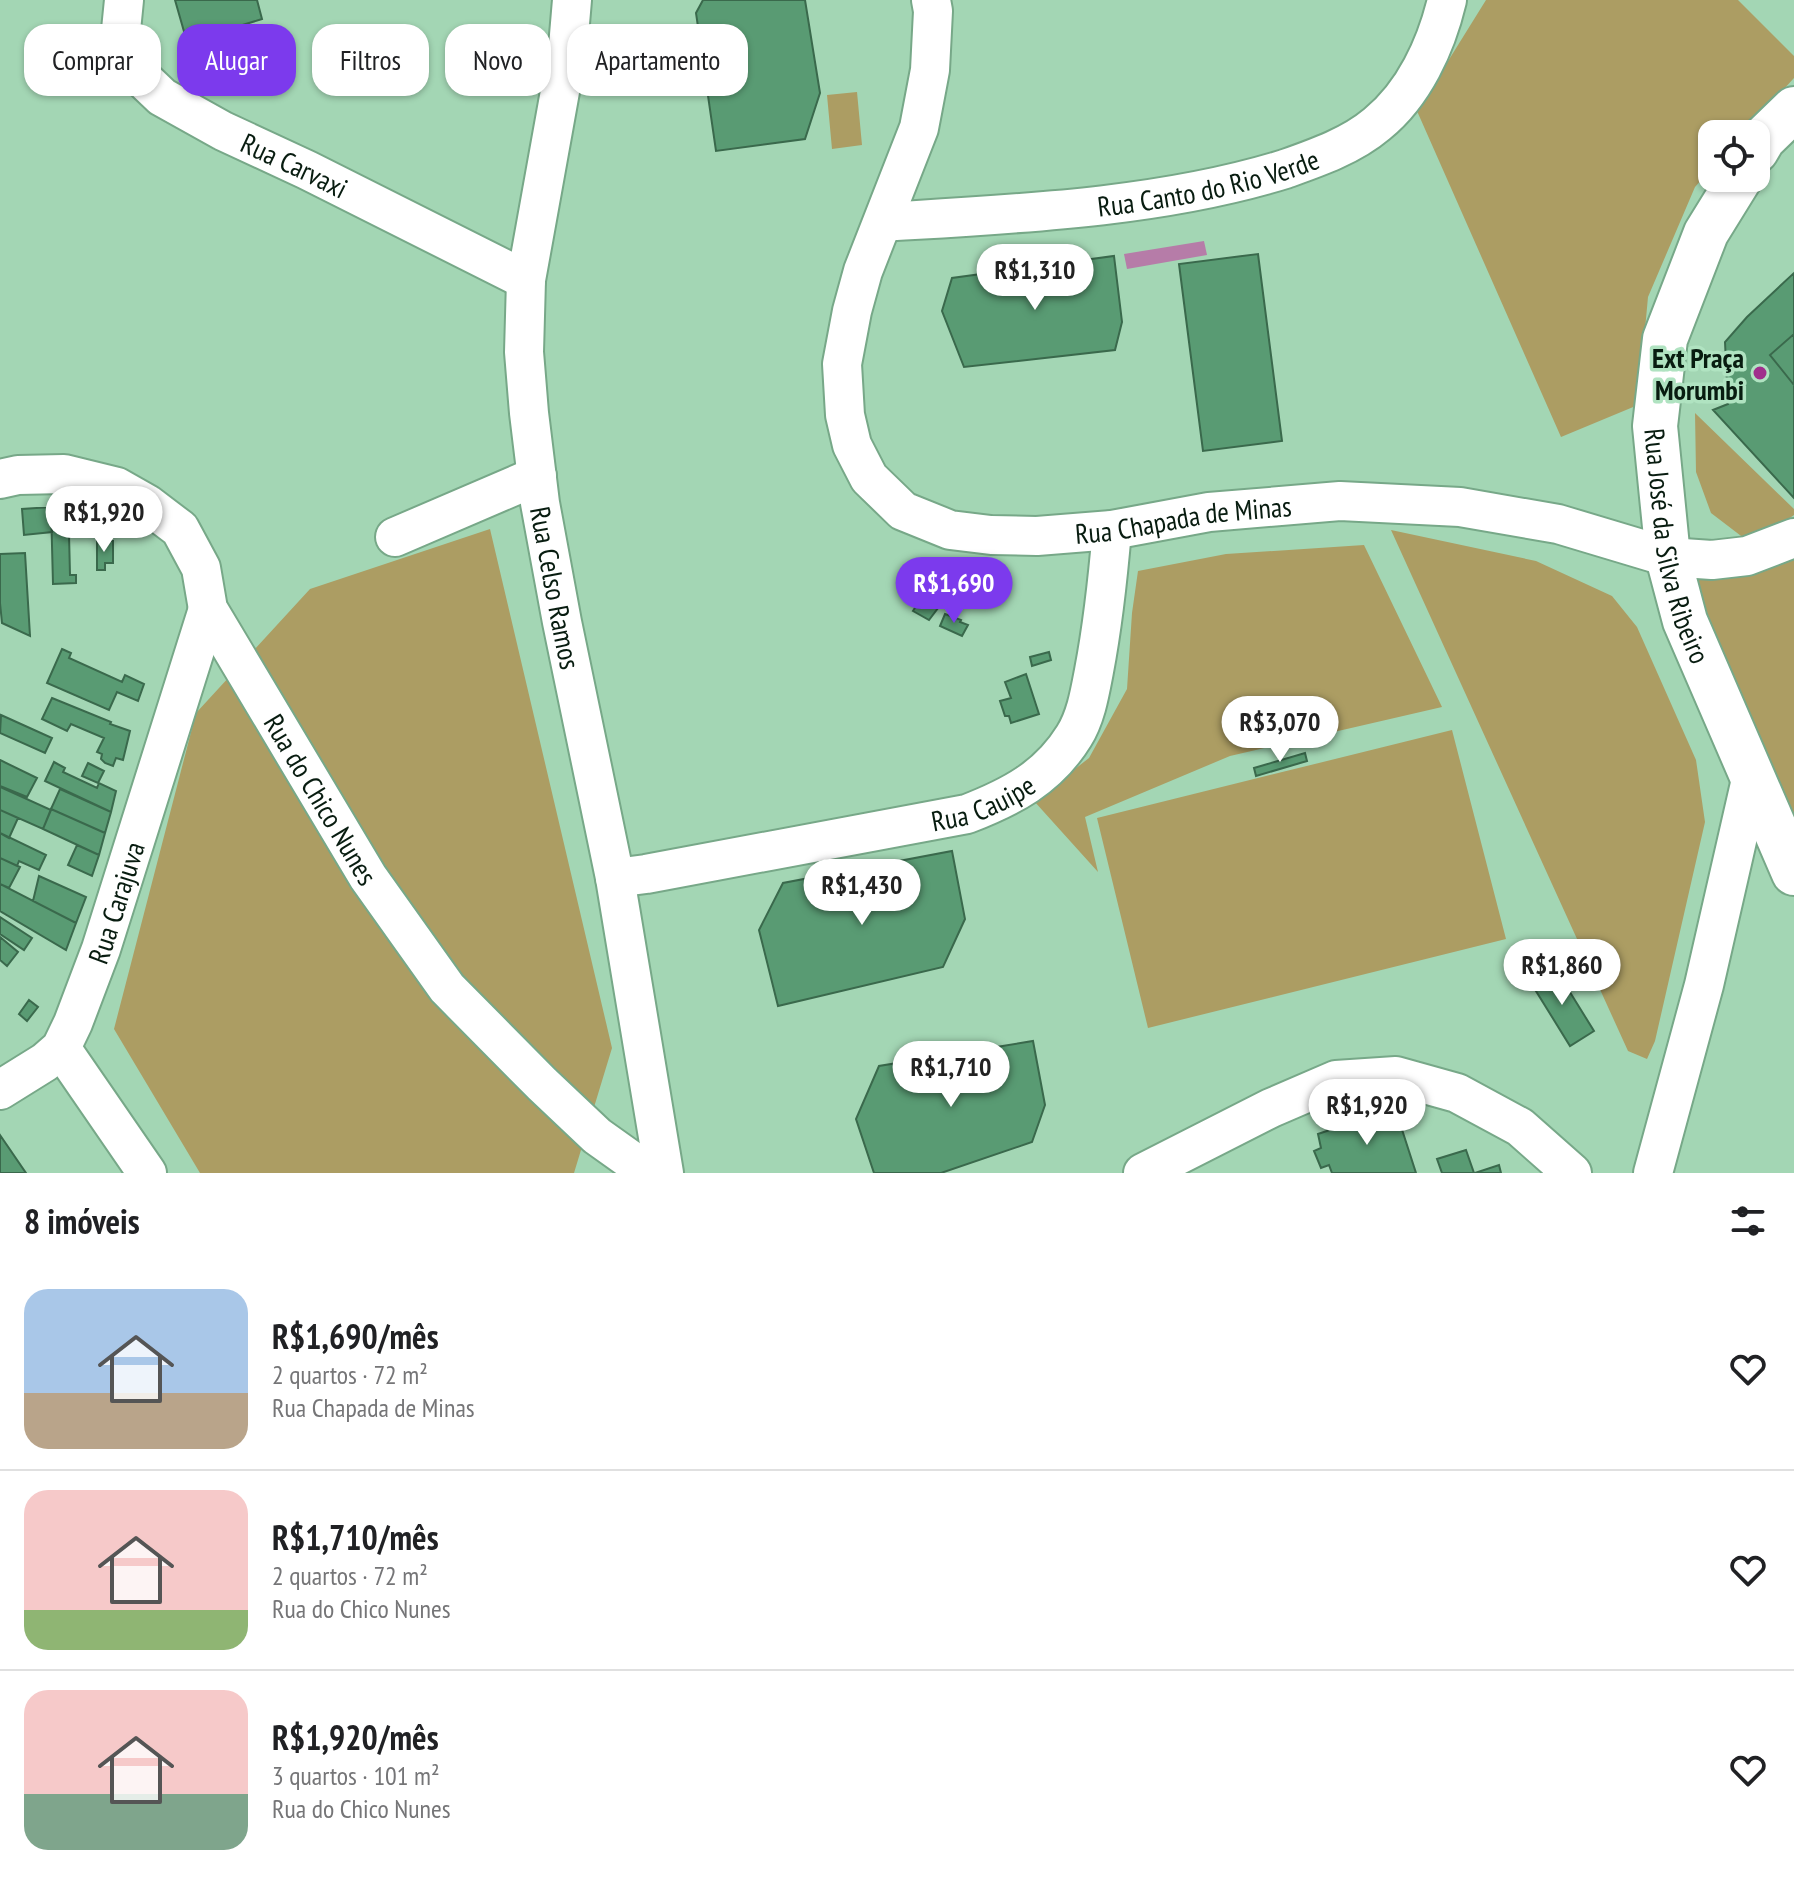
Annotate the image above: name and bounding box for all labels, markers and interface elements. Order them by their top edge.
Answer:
chip: Comprar [24,24,161,96]
chip: Alugar [177,24,296,96]
chip: Filtros [312,24,429,96]
chip: Novo [445,24,551,96]
chip: Apartamento [567,24,748,96]
map controls [1698,120,1770,192]
button: locate [1698,120,1770,192]
street label: Rua Carvaxi [235,124,354,206]
street label: Rua Canto do Rio Verde [1095,140,1324,224]
pin: R$1,310 [961,244,1109,312]
text: R$1,310 [995,253,1075,286]
place label: Ext Praça Morumbi [1652,339,1744,408]
marker: Ext Praça Morumbi [1751,364,1769,382]
street label: Rua José da Silva Ribeiro [1637,426,1719,669]
pin: R$1,920 [30,486,178,554]
street label: Rua Chapada de Minas [1074,487,1293,551]
text: R$1,920 [64,495,144,528]
street label: Rua Celso Ramos [522,503,590,672]
pin: R$1,690 [880,557,1028,625]
text: R$1,690 [914,566,994,599]
pin: R$3,070 [1206,696,1354,764]
text: R$3,070 [1240,705,1320,738]
street label: Rua do Chico Nunes [256,707,386,892]
street label: Rua Cauipe [928,766,1042,839]
street label: Rua Carajuva [79,837,152,969]
pin: R$1,430 [788,859,936,927]
text: R$1,430 [822,868,902,901]
pin: R$1,860 [1488,939,1636,1007]
text: R$1,860 [1522,948,1602,981]
pin: R$1,710 [877,1041,1025,1109]
text: R$1,710 [911,1050,991,1083]
pin: R$1,920 [1293,1079,1441,1147]
text: R$1,920 [1327,1088,1407,1121]
text: 8 imóveis [24,1199,140,1243]
icon: filters [1726,1199,1770,1243]
text: R$1,690/mês [272,1314,439,1358]
icon: home [88,1321,184,1417]
icon: heart [1726,1347,1770,1391]
text: 2 quartos · 72 m² [272,1358,428,1391]
text: Rua Chapada de Minas [272,1391,475,1424]
text: R$1,710/mês [272,1515,439,1559]
icon: home [88,1522,184,1618]
icon: heart [1726,1548,1770,1592]
text: 2 quartos · 72 m² [272,1559,428,1592]
text: Rua do Chico Nunes [272,1592,450,1625]
text: R$1,920/mês [272,1715,439,1759]
icon: home [88,1722,184,1818]
icon: heart [1726,1748,1770,1792]
text: 3 quartos · 101 m² [272,1759,440,1792]
text: Rua do Chico Nunes [272,1792,450,1825]

